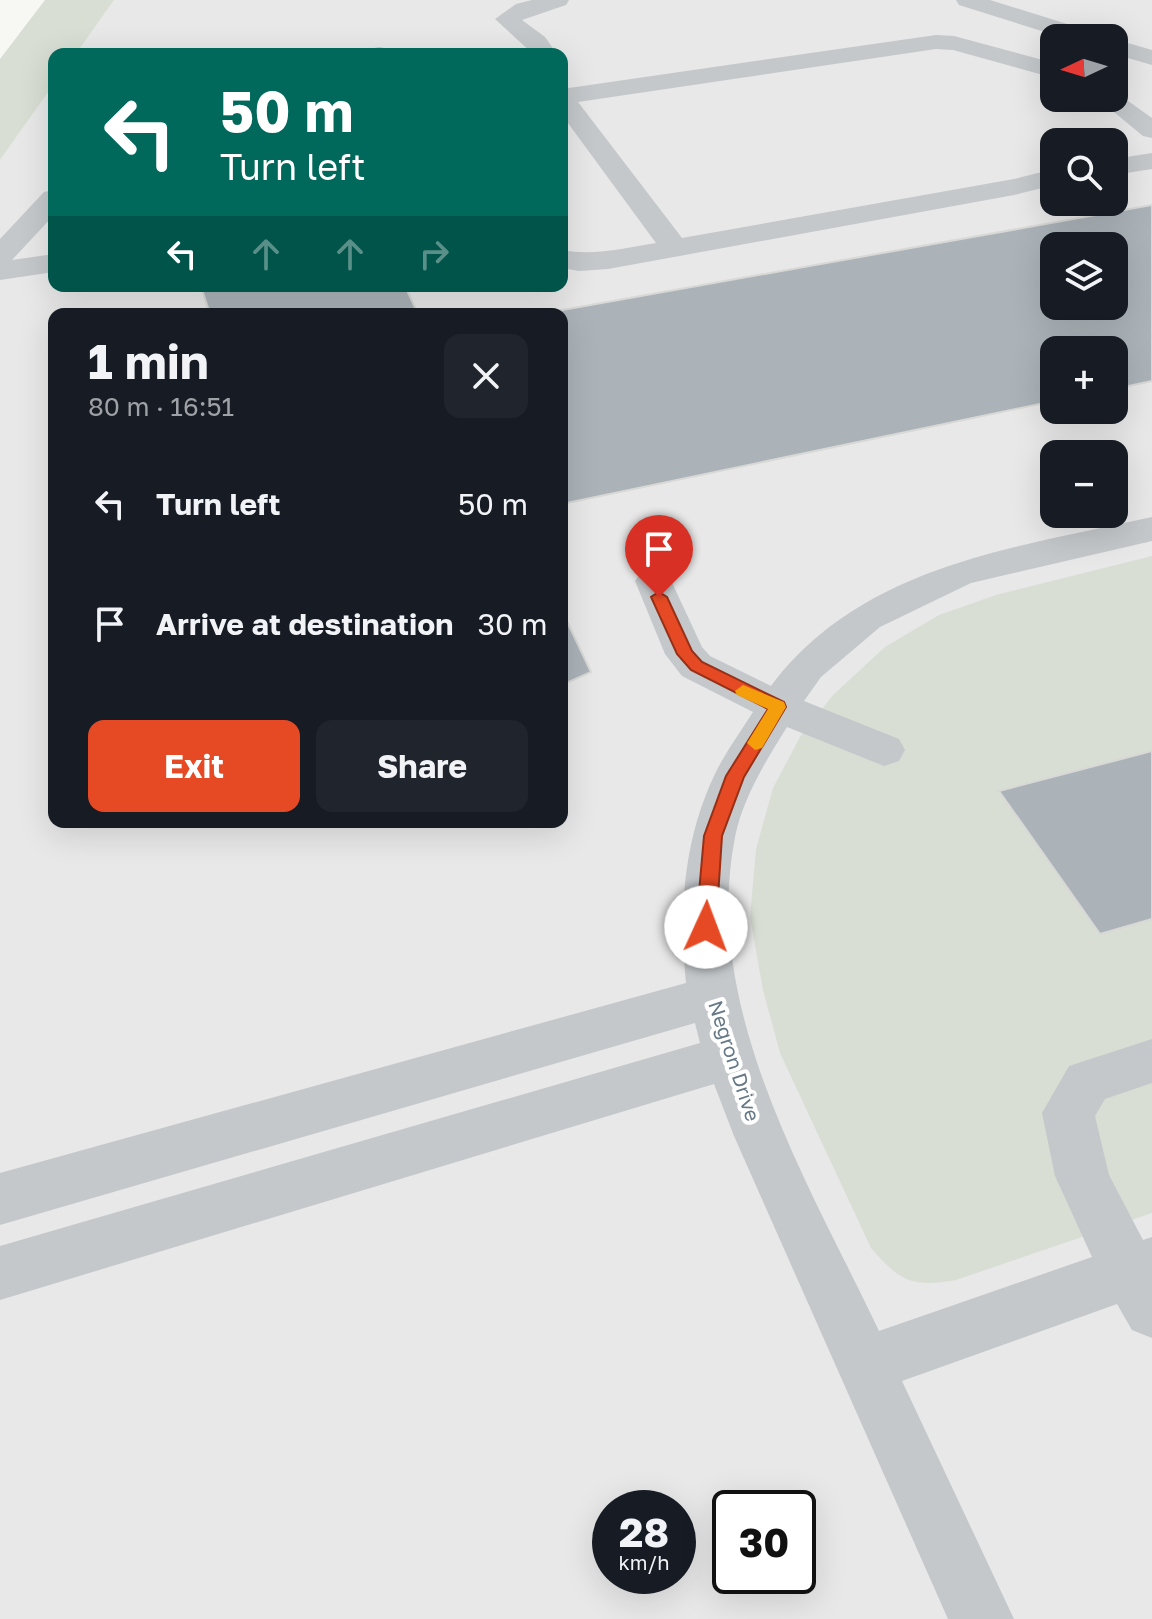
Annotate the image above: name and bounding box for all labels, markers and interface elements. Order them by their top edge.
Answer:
north arrow [1040,24,1128,112]
map controls [1040,24,1128,528]
text: 50 m [220,77,354,144]
icon: left [88,80,192,184]
button: search [1040,128,1128,216]
text: Turn left [220,145,366,188]
icon: left [160,232,204,276]
icon: ahead [244,232,288,276]
icon: ahead [328,232,372,276]
icon: right [412,232,456,276]
button: layers [1040,232,1128,320]
text: 1 min [88,332,209,390]
button: close [444,334,528,418]
button: + [1040,336,1128,424]
text: 80 m · 16:51 [88,391,234,422]
button: − [1040,440,1128,528]
icon: left [88,482,132,526]
text: Turn left [156,486,281,522]
text: 50 m [458,486,528,522]
pin [625,515,693,597]
icon: arrive [637,527,681,571]
icon: arrive [88,602,132,646]
text: Arrive at destination [156,606,453,642]
text: 30 m [477,606,548,642]
button: Exit [88,720,300,812]
button: Share [316,720,528,812]
position arrow [664,885,748,969]
street label: Negron Drive [704,997,766,1124]
speed limit sign: 30 [712,1490,816,1594]
text: 28 [619,1508,669,1556]
text: km/h [619,1550,669,1574]

